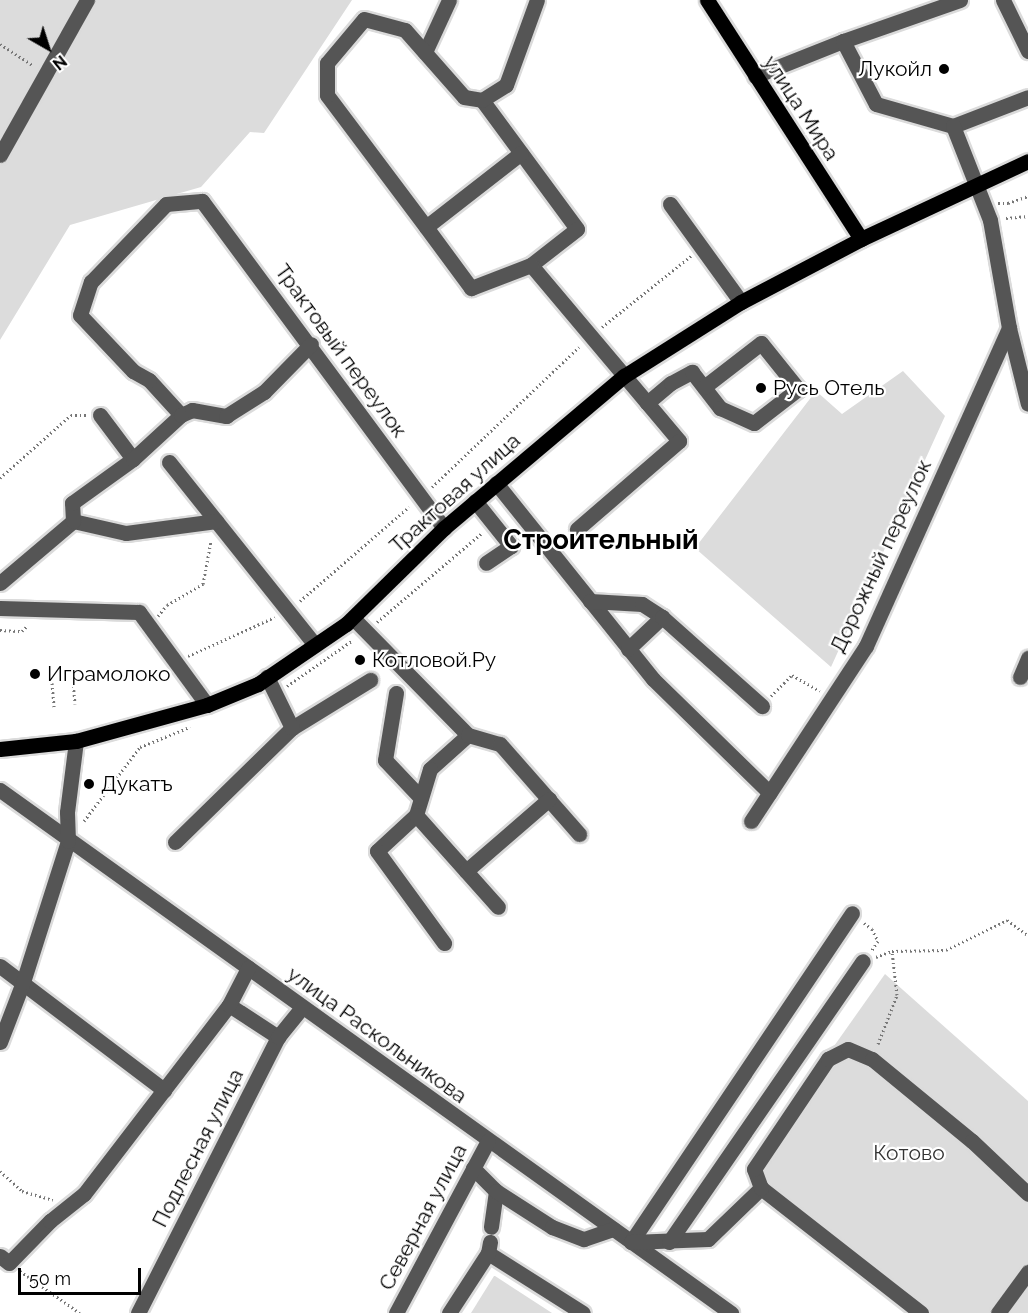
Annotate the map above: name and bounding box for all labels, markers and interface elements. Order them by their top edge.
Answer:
north arrow [18,18,78,78]
text: N [49,51,70,74]
street label: улица Мира [758,51,844,165]
place label: Лукойл [858,56,932,82]
marker: Лукойл [937,62,951,76]
street label: Трактовый переулок [270,259,412,443]
place label: Русь Отель [773,375,884,401]
marker: Русь Отель [754,381,768,395]
street label: Трактовая улица [384,428,526,558]
street label: Дорожный переулок [825,455,937,657]
district label: Строительный [503,524,699,556]
place label: Котловой.Ру [372,647,496,673]
marker: Котловой.Ру [353,653,367,667]
place label: Играмолоко [47,661,170,687]
marker: Играмолоко [28,667,42,681]
place label: Дукатъ [101,771,173,797]
marker: Дукатъ [82,777,96,791]
street label: улица Раскольникова [282,961,472,1109]
street label: Подлесная улица [147,1064,249,1232]
street label: Северная улица [374,1139,472,1295]
park label: Котово [873,1140,945,1166]
scale bar [21,1256,144,1294]
text: 50 m [29,1268,71,1289]

